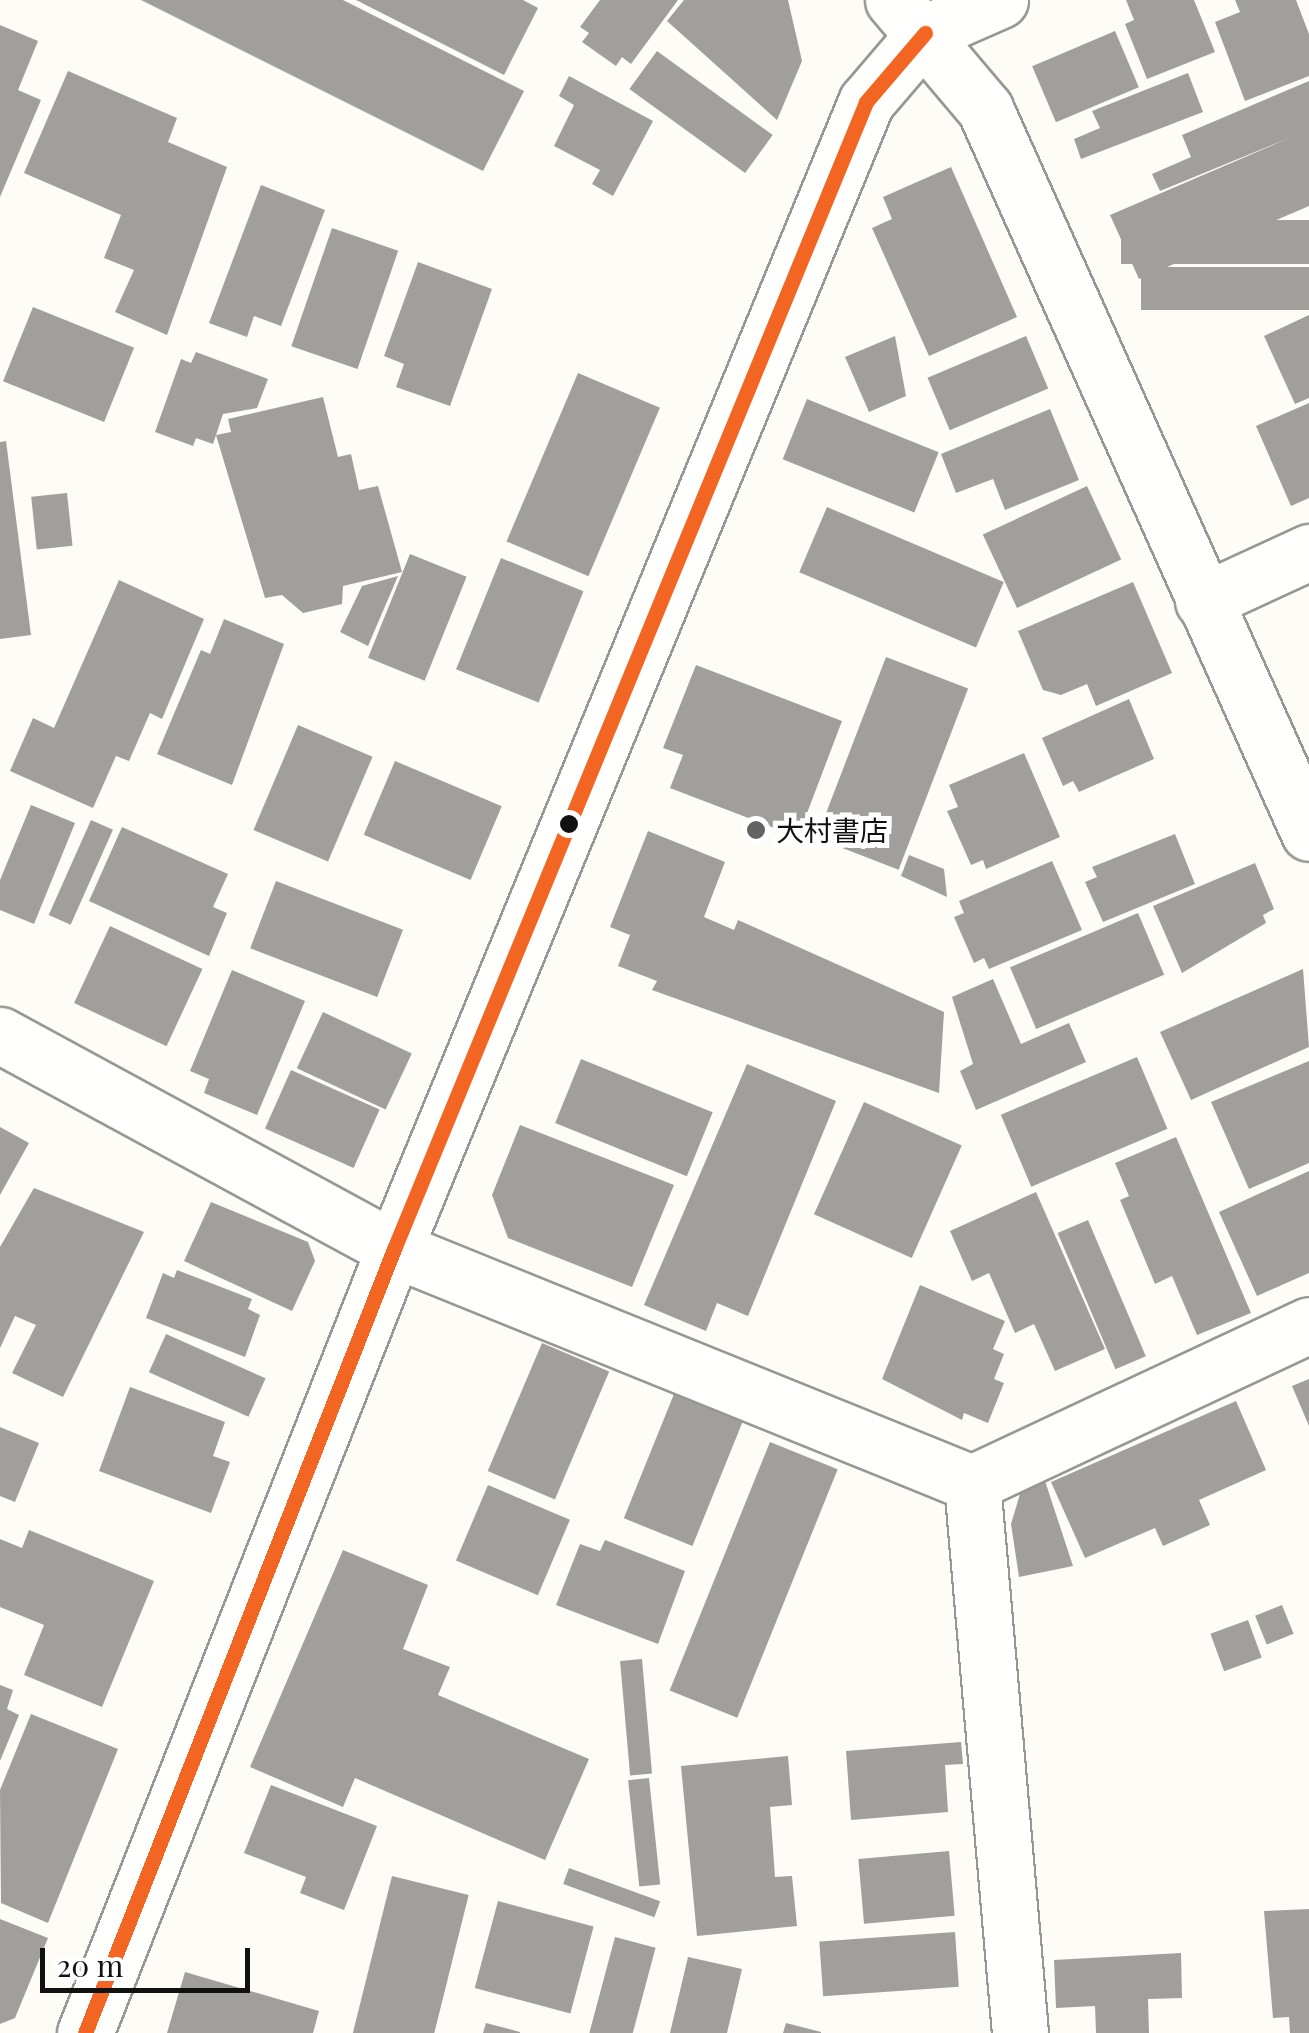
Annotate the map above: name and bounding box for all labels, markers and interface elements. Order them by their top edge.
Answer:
place label: 大村書店 [776,813,888,847]
unlabelled marker [559,814,579,834]
marker: 大村書店 [745,819,767,841]
scale bar [45,1928,255,1990]
text: 20 m [57,1945,123,1985]

